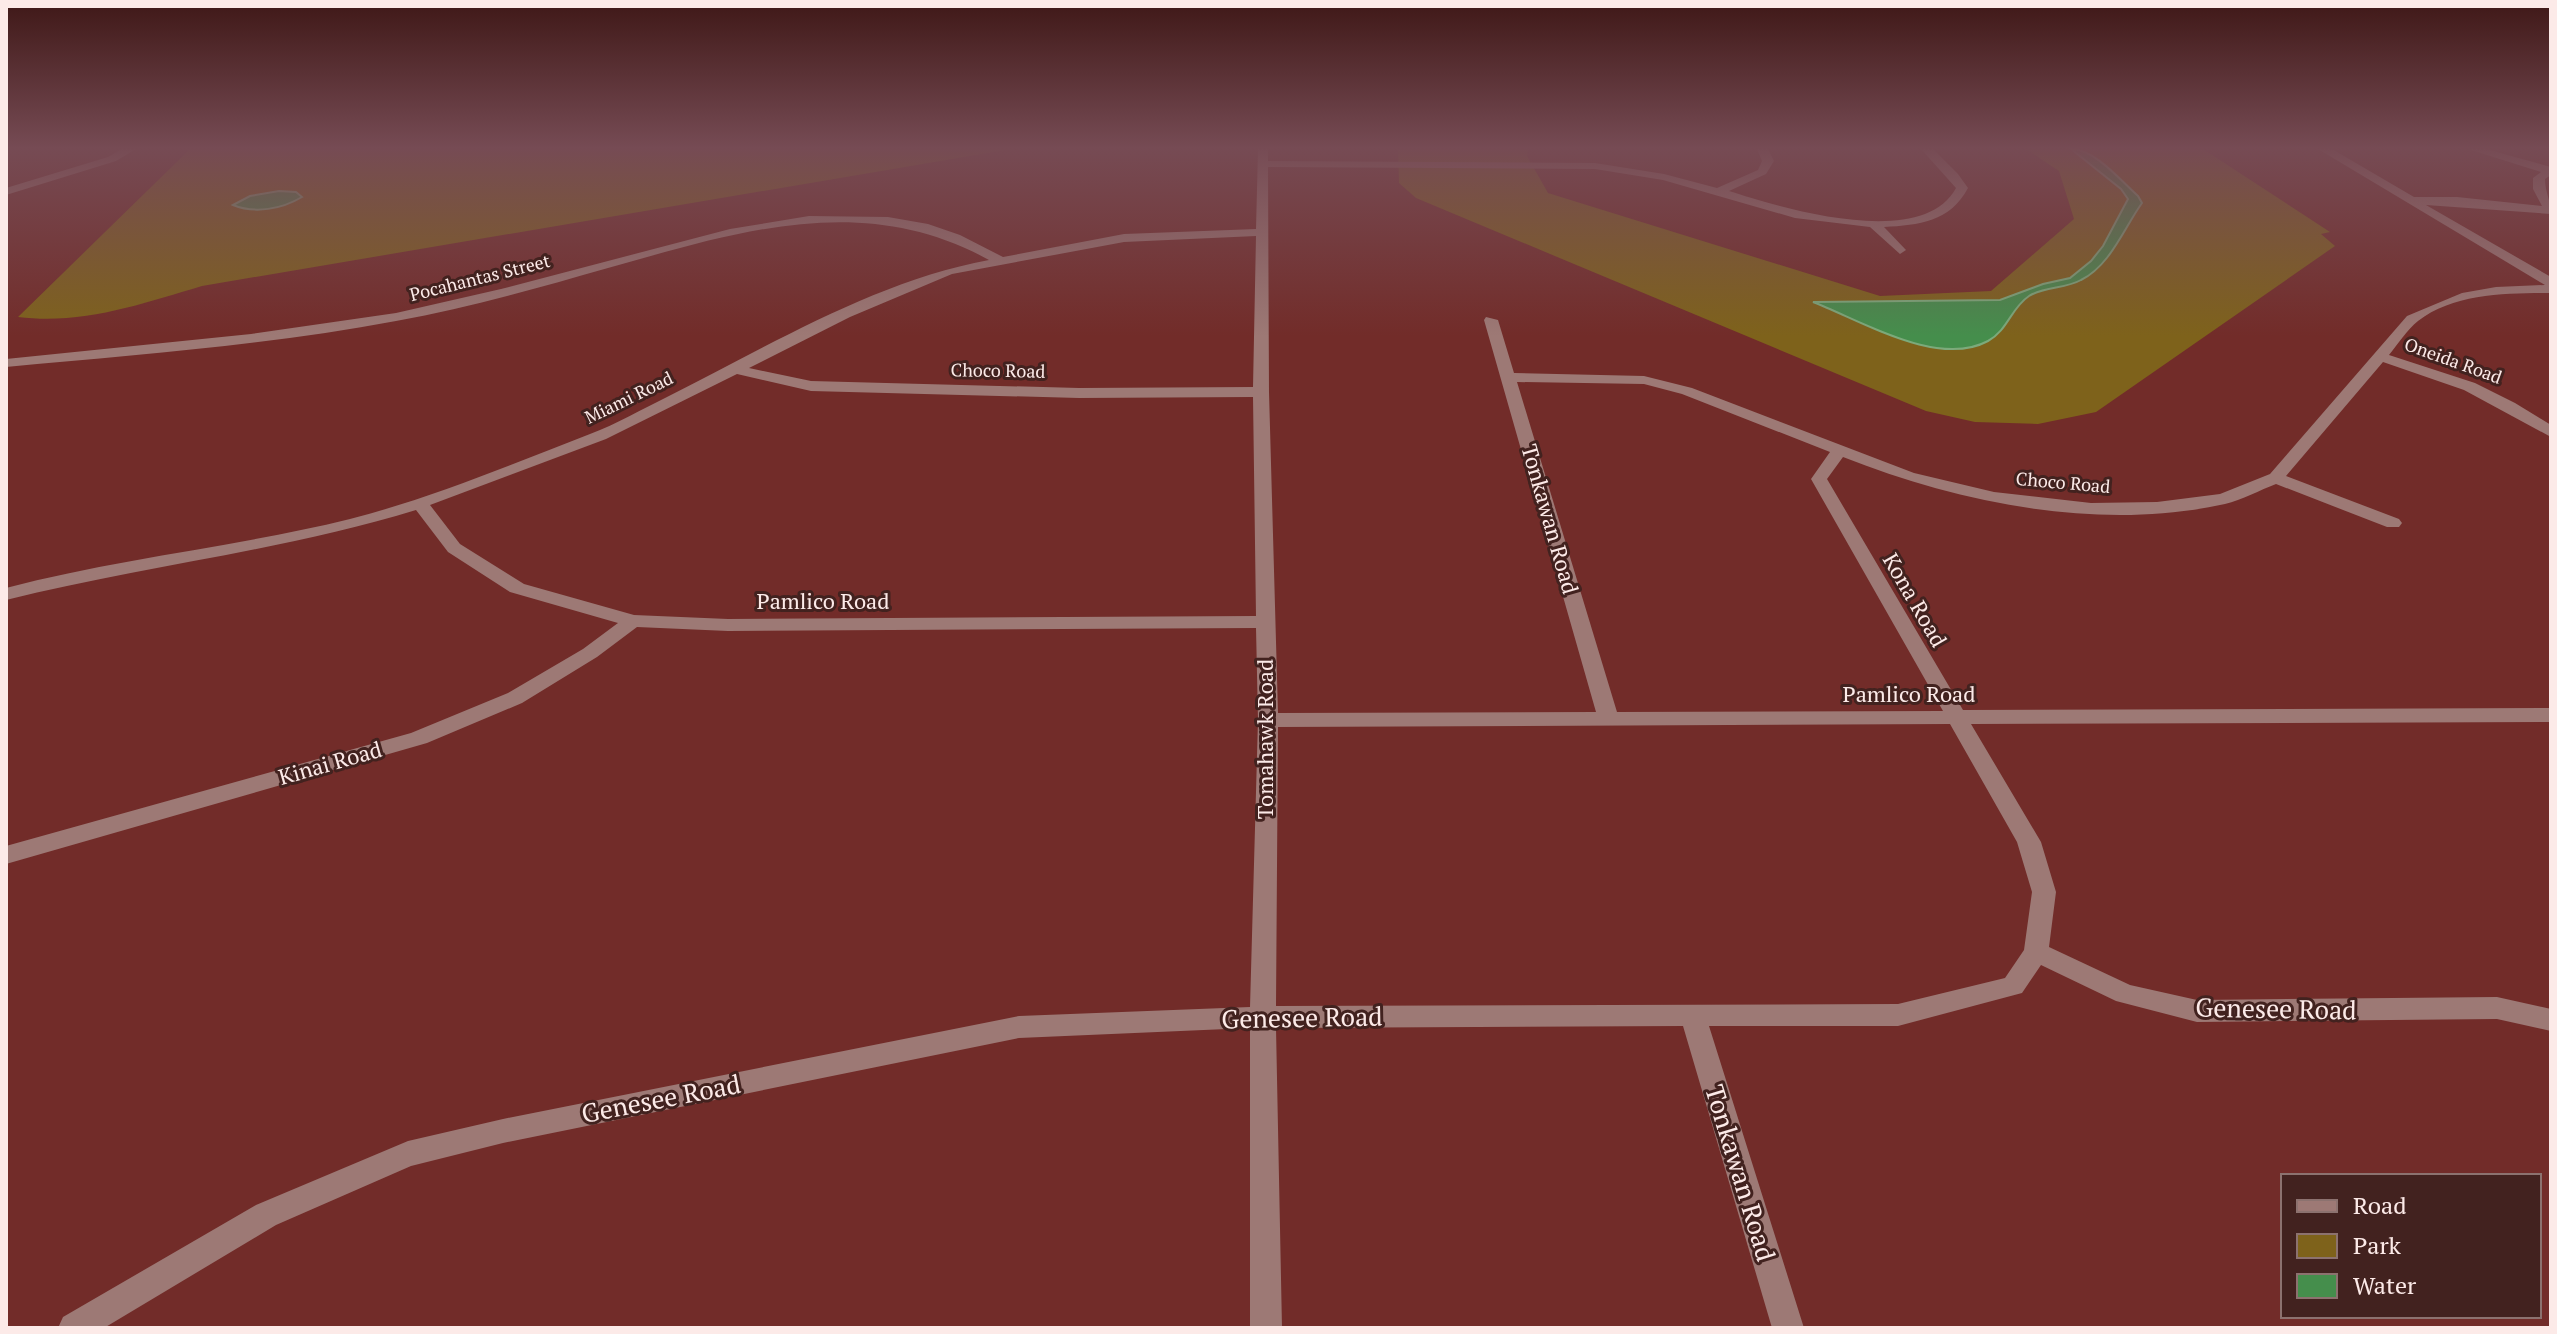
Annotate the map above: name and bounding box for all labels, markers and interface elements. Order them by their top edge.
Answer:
street label: Pocahantas Street [407,248,553,306]
street label: Oneida Road [2401,331,2505,389]
street label: Choco Road [950,357,1046,383]
street label: Miami Road [580,365,677,429]
street label: Tonkawan Road [1515,441,1586,597]
street label: Choco Road [2015,466,2111,498]
street label: Kona Road [1877,547,1954,652]
street label: Pamlico Road [757,586,889,615]
street label: Tomahawk Road [1250,659,1279,819]
street label: Pamlico Road [1843,679,1975,708]
street label: Kinai Road [275,734,385,791]
street label: Genesee Road [2195,990,2357,1026]
street label: Genesee Road [1221,999,1383,1035]
street label: Genesee Road [578,1066,743,1130]
street label: Tonkawan Road [1698,1080,1784,1265]
legend [2281,1174,2541,1318]
text: Road [2353,1189,2407,1221]
text: Park [2353,1229,2402,1261]
text: Water [2353,1269,2417,1301]

